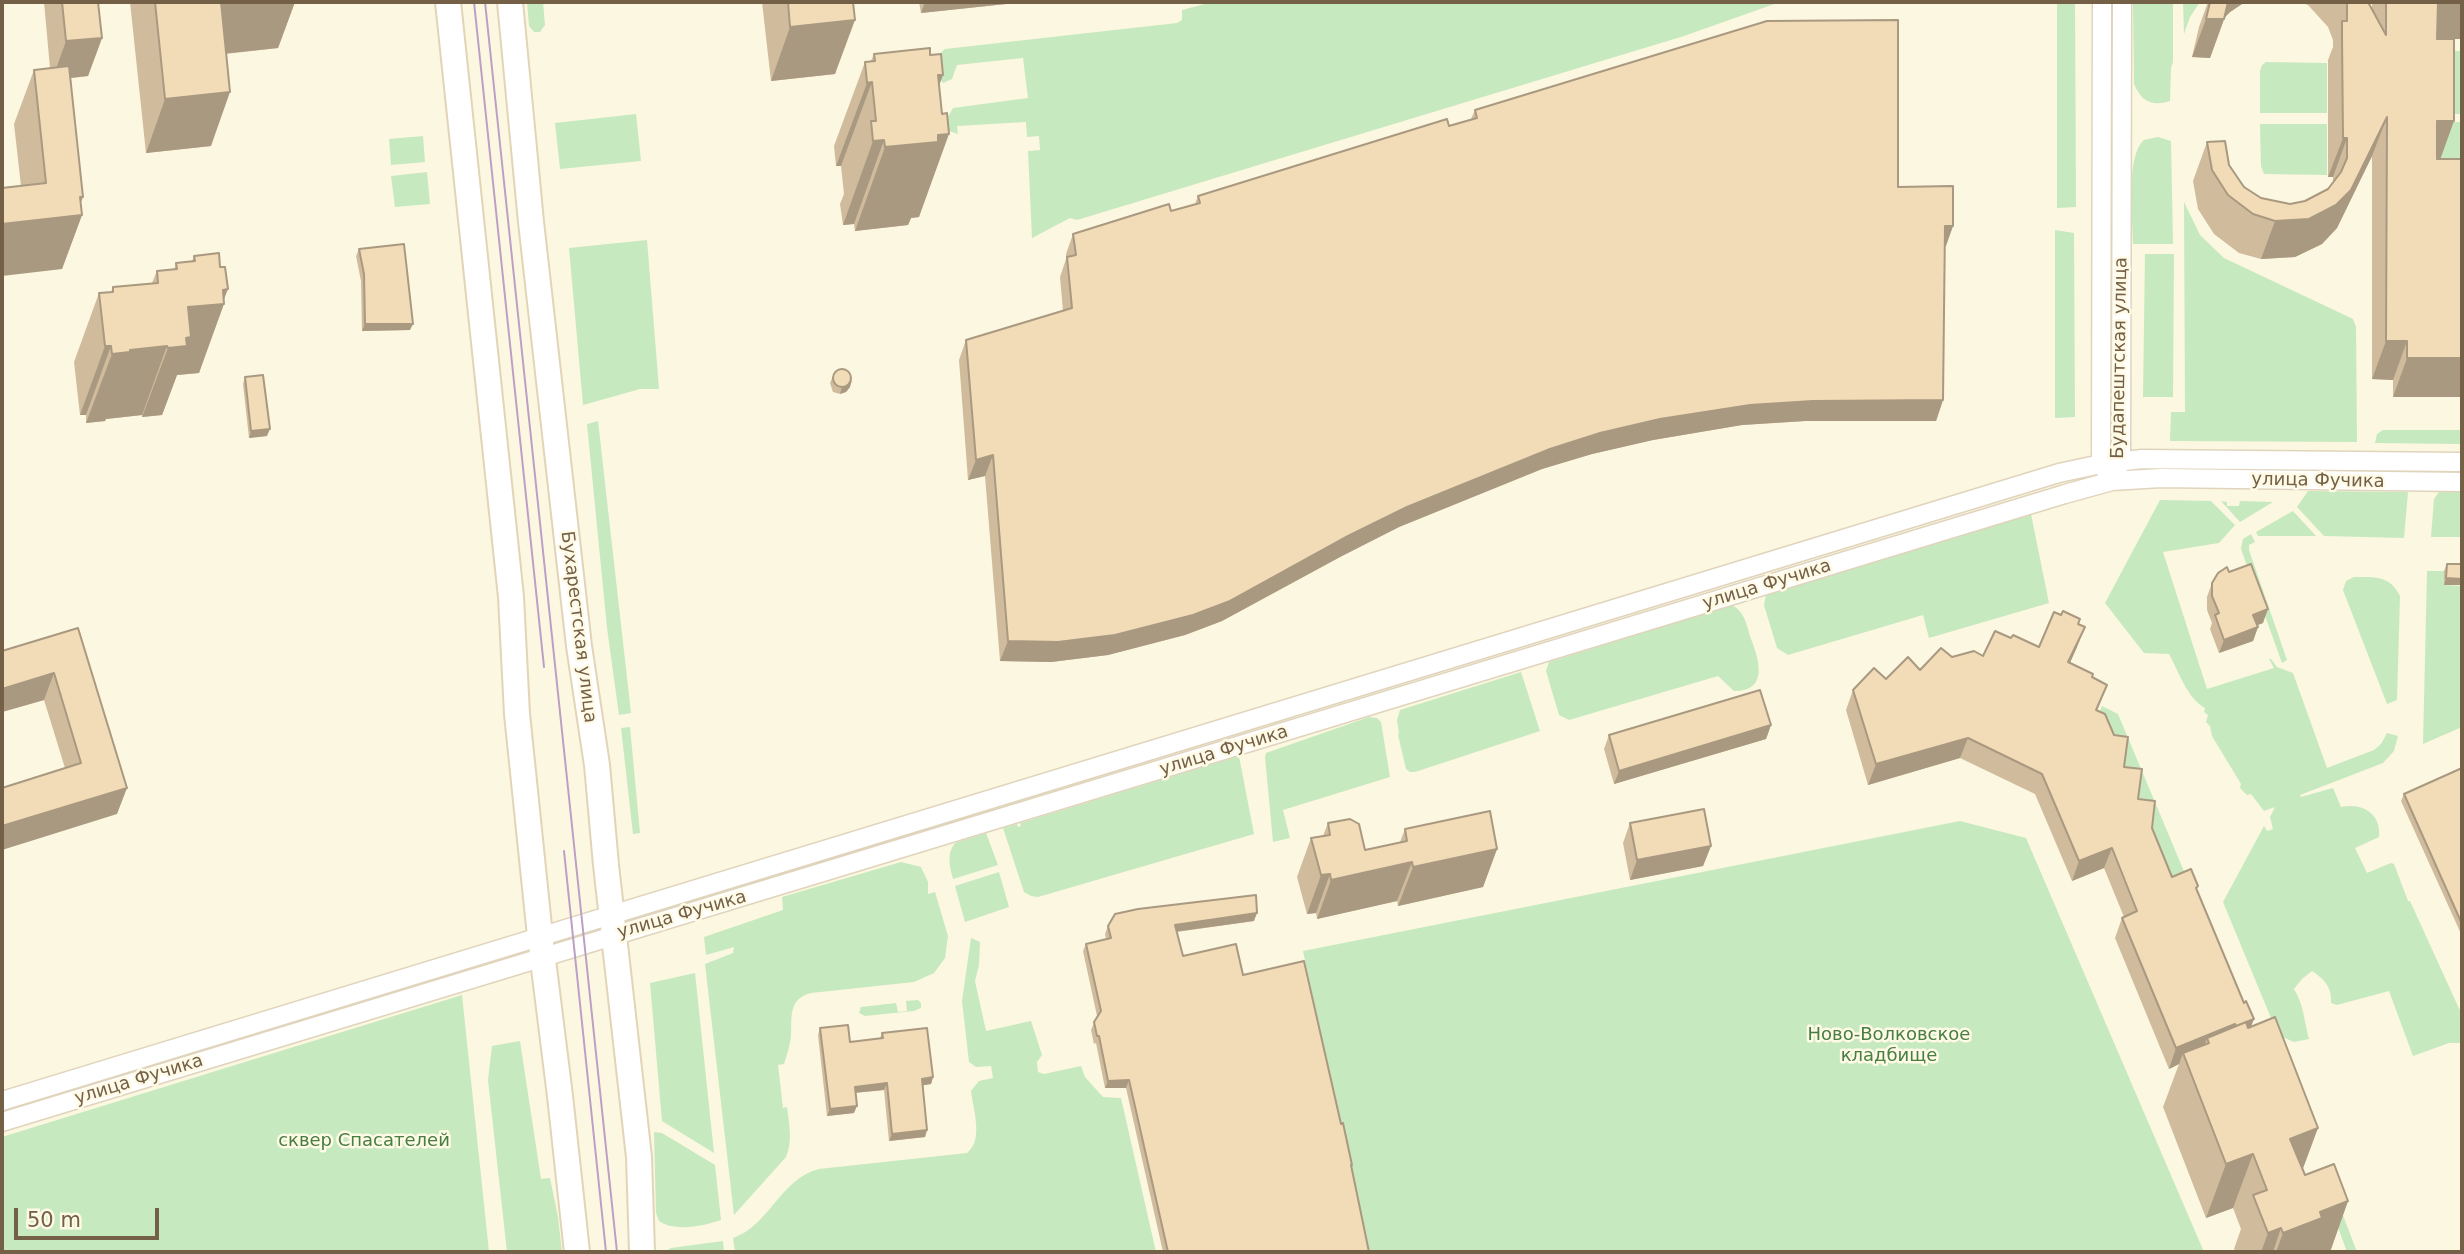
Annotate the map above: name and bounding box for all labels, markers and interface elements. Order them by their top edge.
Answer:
street label: Будапештская улица [2107,257,2133,459]
street label: улица Фучика [2251,469,2385,493]
street label: Бухарестская улица [556,530,600,724]
street label: улица Фучика [1700,555,1834,615]
street label: улица Фучика [1157,721,1291,781]
street label: улица Фучика [615,886,749,944]
park label: Ново-Волковское кладбище [1808,1024,1970,1066]
street label: улица Фучика [72,1050,206,1110]
park label: cквер Спасателей [278,1130,450,1152]
scale bar [18,1194,163,1238]
text: 50 m [27,1208,81,1232]

